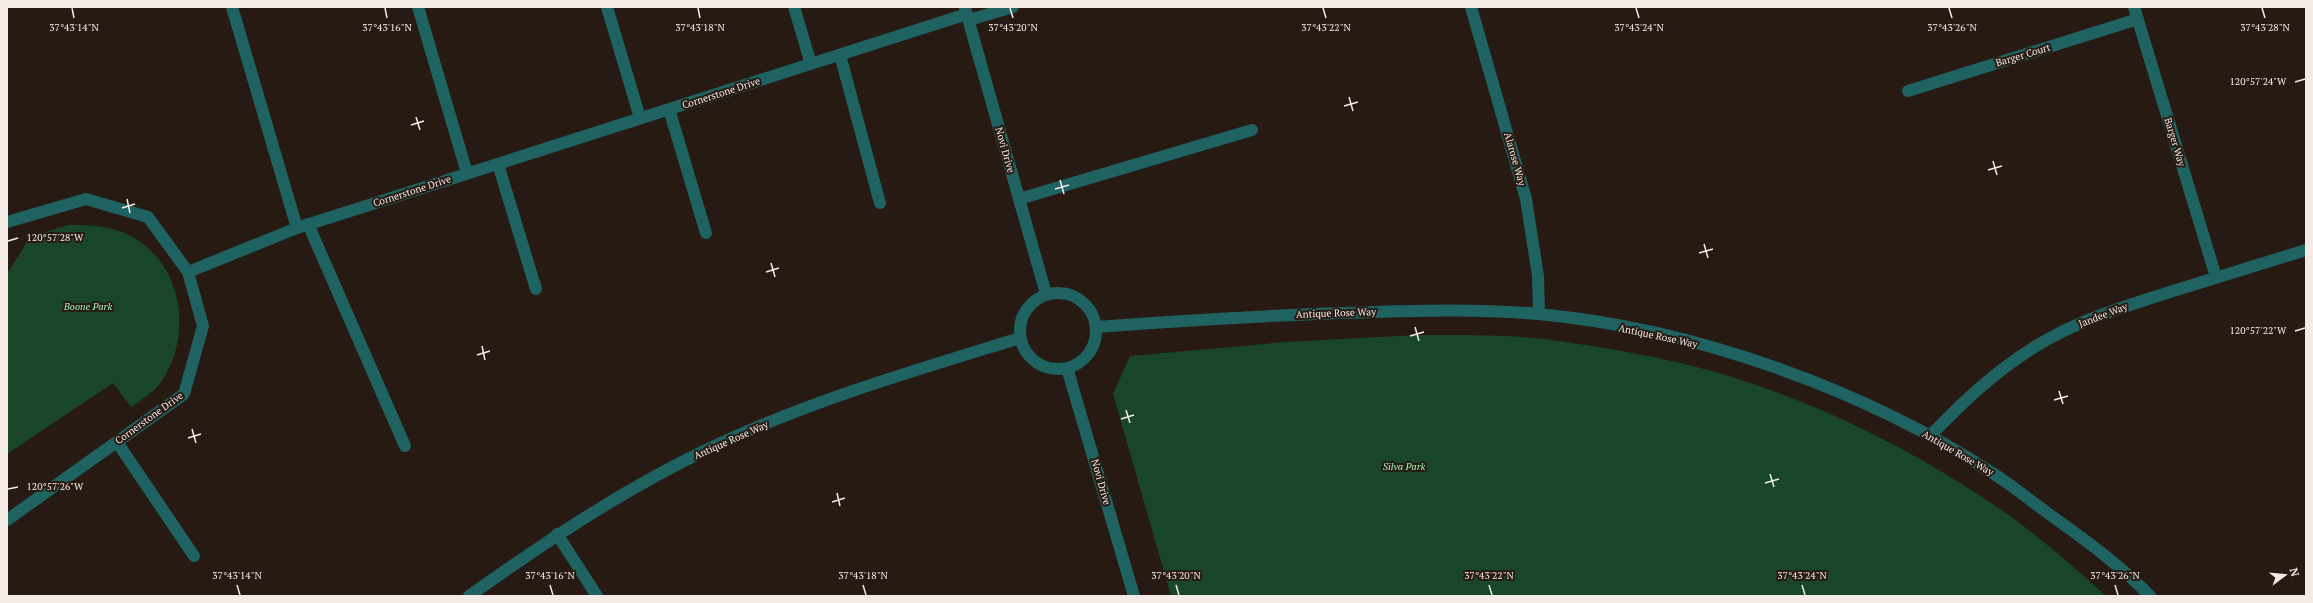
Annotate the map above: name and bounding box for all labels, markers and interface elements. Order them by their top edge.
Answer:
text: 37°43'14"N [49,21,99,34]
text: 37°43'16"N [362,21,412,34]
text: 37°43'18"N [675,21,725,34]
text: 37°43'20"N [988,21,1038,34]
text: 37°43'22"N [1301,21,1351,34]
text: 37°43'24"N [1614,21,1664,34]
text: 37°43'26"N [1927,21,1977,34]
text: 37°43'28"N [2240,21,2290,34]
street label: Barger Court [1994,40,2052,69]
street label: Cornerstone Drive [680,74,762,112]
text: 120°57'24"W [2230,75,2287,88]
street label: Barger Way [2161,116,2189,169]
street label: Novi Drive [992,126,1018,174]
street label: Alarose Way [1501,131,1529,188]
street label: Cornerstone Drive [371,172,453,210]
text: 120°57'28"W [27,231,84,244]
street label: Jandee Way [2077,299,2130,330]
park label: Boone Park [63,300,112,313]
street label: Antique Rose Way [1296,305,1377,321]
street label: Antique Rose Way [1617,321,1700,351]
text: 120°57'22"W [2230,324,2287,337]
street label: Cornerstone Drive [112,389,186,447]
street label: Antique Rose Way [692,417,771,462]
street label: Antique Rose Way [1920,427,1997,479]
street label: Novi Drive [1088,458,1114,506]
park label: Silva Park [1383,460,1426,473]
text: 120°57'26"W [27,480,84,493]
north arrow [2265,555,2305,595]
text: N [2287,566,2303,579]
text: 37°43'14"N [212,569,262,582]
text: 37°43'16"N [525,569,575,582]
text: 37°43'18"N [838,569,888,582]
text: 37°43'20"N [1151,569,1201,582]
text: 37°43'22"N [1464,569,1514,582]
text: 37°43'24"N [1777,569,1827,582]
text: 37°43'26"N [2090,569,2140,582]

